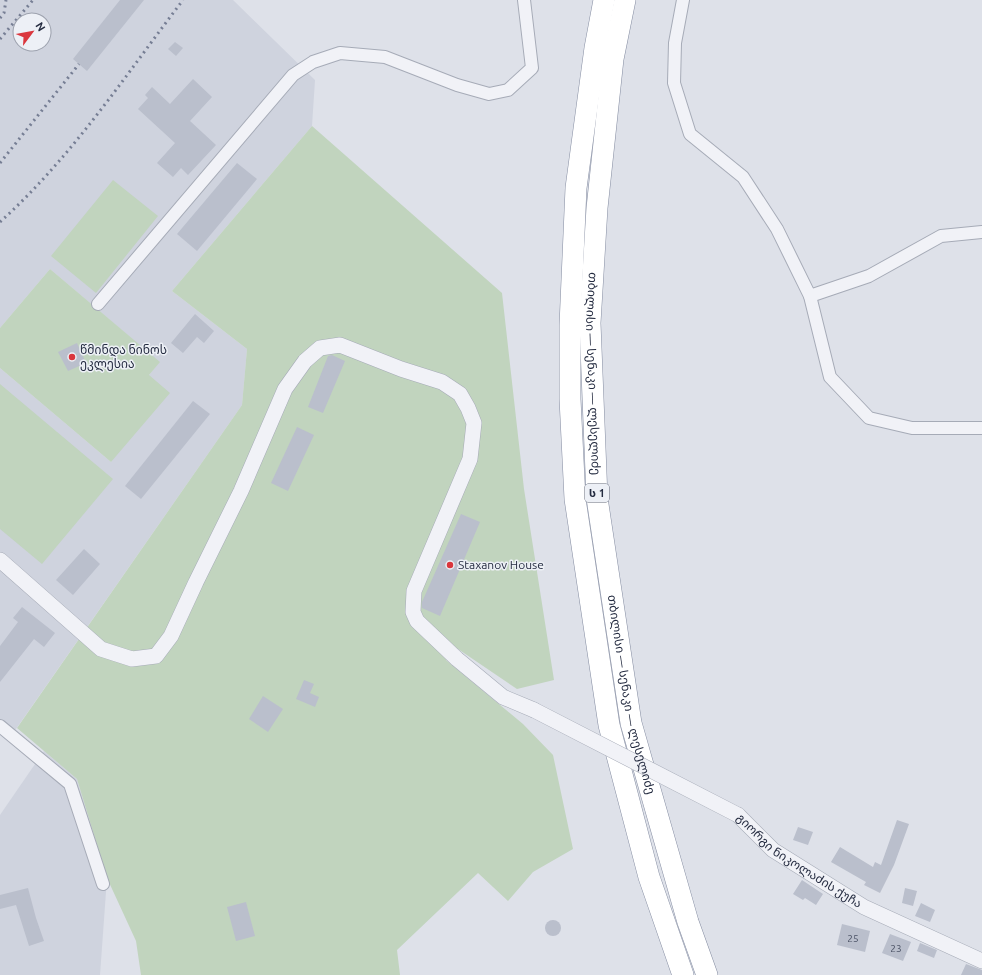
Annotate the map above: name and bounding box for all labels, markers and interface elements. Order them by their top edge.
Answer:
north arrow [12,12,52,52]
text: N [33,20,48,33]
street label: თბილისი — სენაკი — ლესელიძე [583,272,603,476]
place label: წმინდა ნინოს ეკლესია [80,343,167,372]
marker: წმინდა ნინოს ეკლესია [67,352,77,362]
road number: ს 1 [585,484,609,502]
place label: Staxanov House [458,558,544,571]
marker: Staxanov House [445,560,455,570]
street label: თბილისი — სენაკი — ლესელიძე [606,594,658,796]
street label: გიორგი ნიკოლაძის ქუჩა [734,811,864,910]
house number: 25 [847,933,859,944]
house number: 23 [890,943,902,954]

